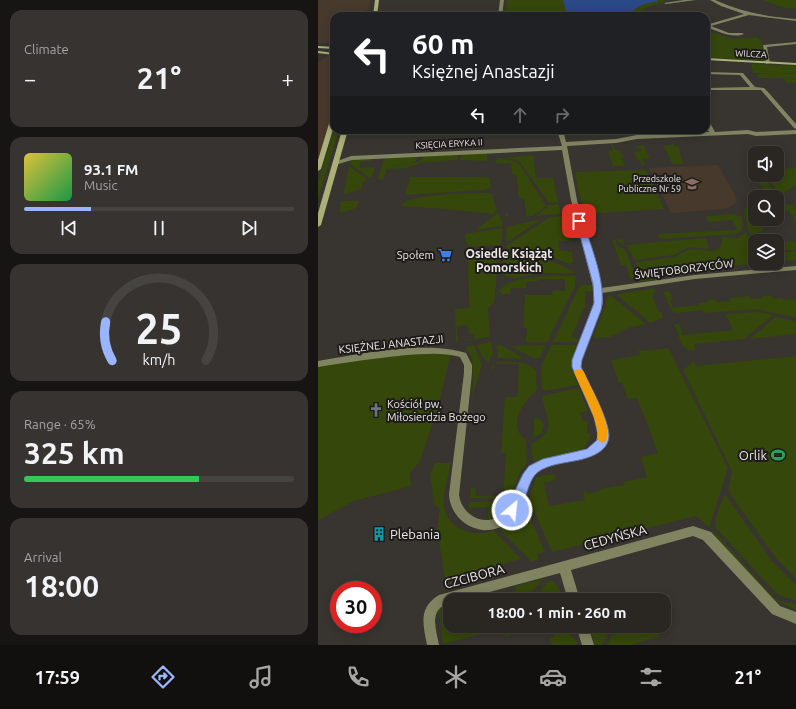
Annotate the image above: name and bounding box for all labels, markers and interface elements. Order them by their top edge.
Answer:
icon: left [346,28,398,80]
text: 60 m [412,28,474,59]
text: Climate [24,42,69,56]
street label: WILCZA [735,48,767,60]
text: 21° [137,61,181,95]
text: Księżnej Anastazji [412,61,555,81]
text: − [24,66,36,91]
text: + [282,66,294,91]
icon: left [467,104,489,126]
icon: ahead [509,104,531,126]
icon: right [551,104,573,126]
street label: KSIĘCIA ERYKA II [415,137,483,151]
map controls [748,146,784,270]
button: sound [748,146,784,182]
text: 93.1 FM [84,161,138,178]
place label: Przedszkole Publiczne Nr 59 [618,174,681,194]
school or university icon: Przedszkole Publiczne Nr 59 [684,176,700,192]
text: Music [84,178,118,192]
button: search [748,190,784,226]
pin [562,204,596,238]
icon: arrive [568,210,590,232]
icon: previous [58,217,80,239]
icon: pause [148,217,170,239]
icon: next [238,217,260,239]
button: layers [748,234,784,270]
supermarket icon: Społem [437,247,453,263]
district label: Osiedle Książąt Pomorskich [466,247,553,274]
place label: Społem [397,249,434,261]
street label: ŚWIĘTOBORZYCÓW [634,256,734,281]
text: 25 [136,304,182,351]
street label: KSIĘŻNEJ ANASTAZJI [338,333,444,355]
text: km/h [143,351,175,367]
place label: Kościół pw. Miłosierdzia Bożego [387,398,486,423]
church icon: Kościół pw. Miłosierdzia Bożego [368,402,384,418]
text: Range · 65% [24,417,96,431]
text: 325 km [24,436,125,470]
sports icon: Orlik [770,447,786,463]
place label: Orlik [739,448,767,462]
position arrow [491,489,533,531]
street label: CEDYŃSKA [582,521,648,552]
building icon: Plebania [371,526,387,542]
place label: Plebania [390,527,440,541]
text: Arrival [24,550,62,564]
street label: CZCIBORA [442,561,506,591]
text: 18:00 [24,569,99,603]
speed limit sign: 30 [330,581,382,633]
text: 18:00 · 1 min · 260 m [488,604,626,621]
icon: directions [149,663,177,691]
icon: music [247,663,275,691]
icon: phone [344,663,372,691]
icon: climate [442,663,470,691]
icon: car [539,663,567,691]
icon: filters [637,663,665,691]
text: 17:59 [35,667,80,687]
text: 21° [735,667,761,687]

